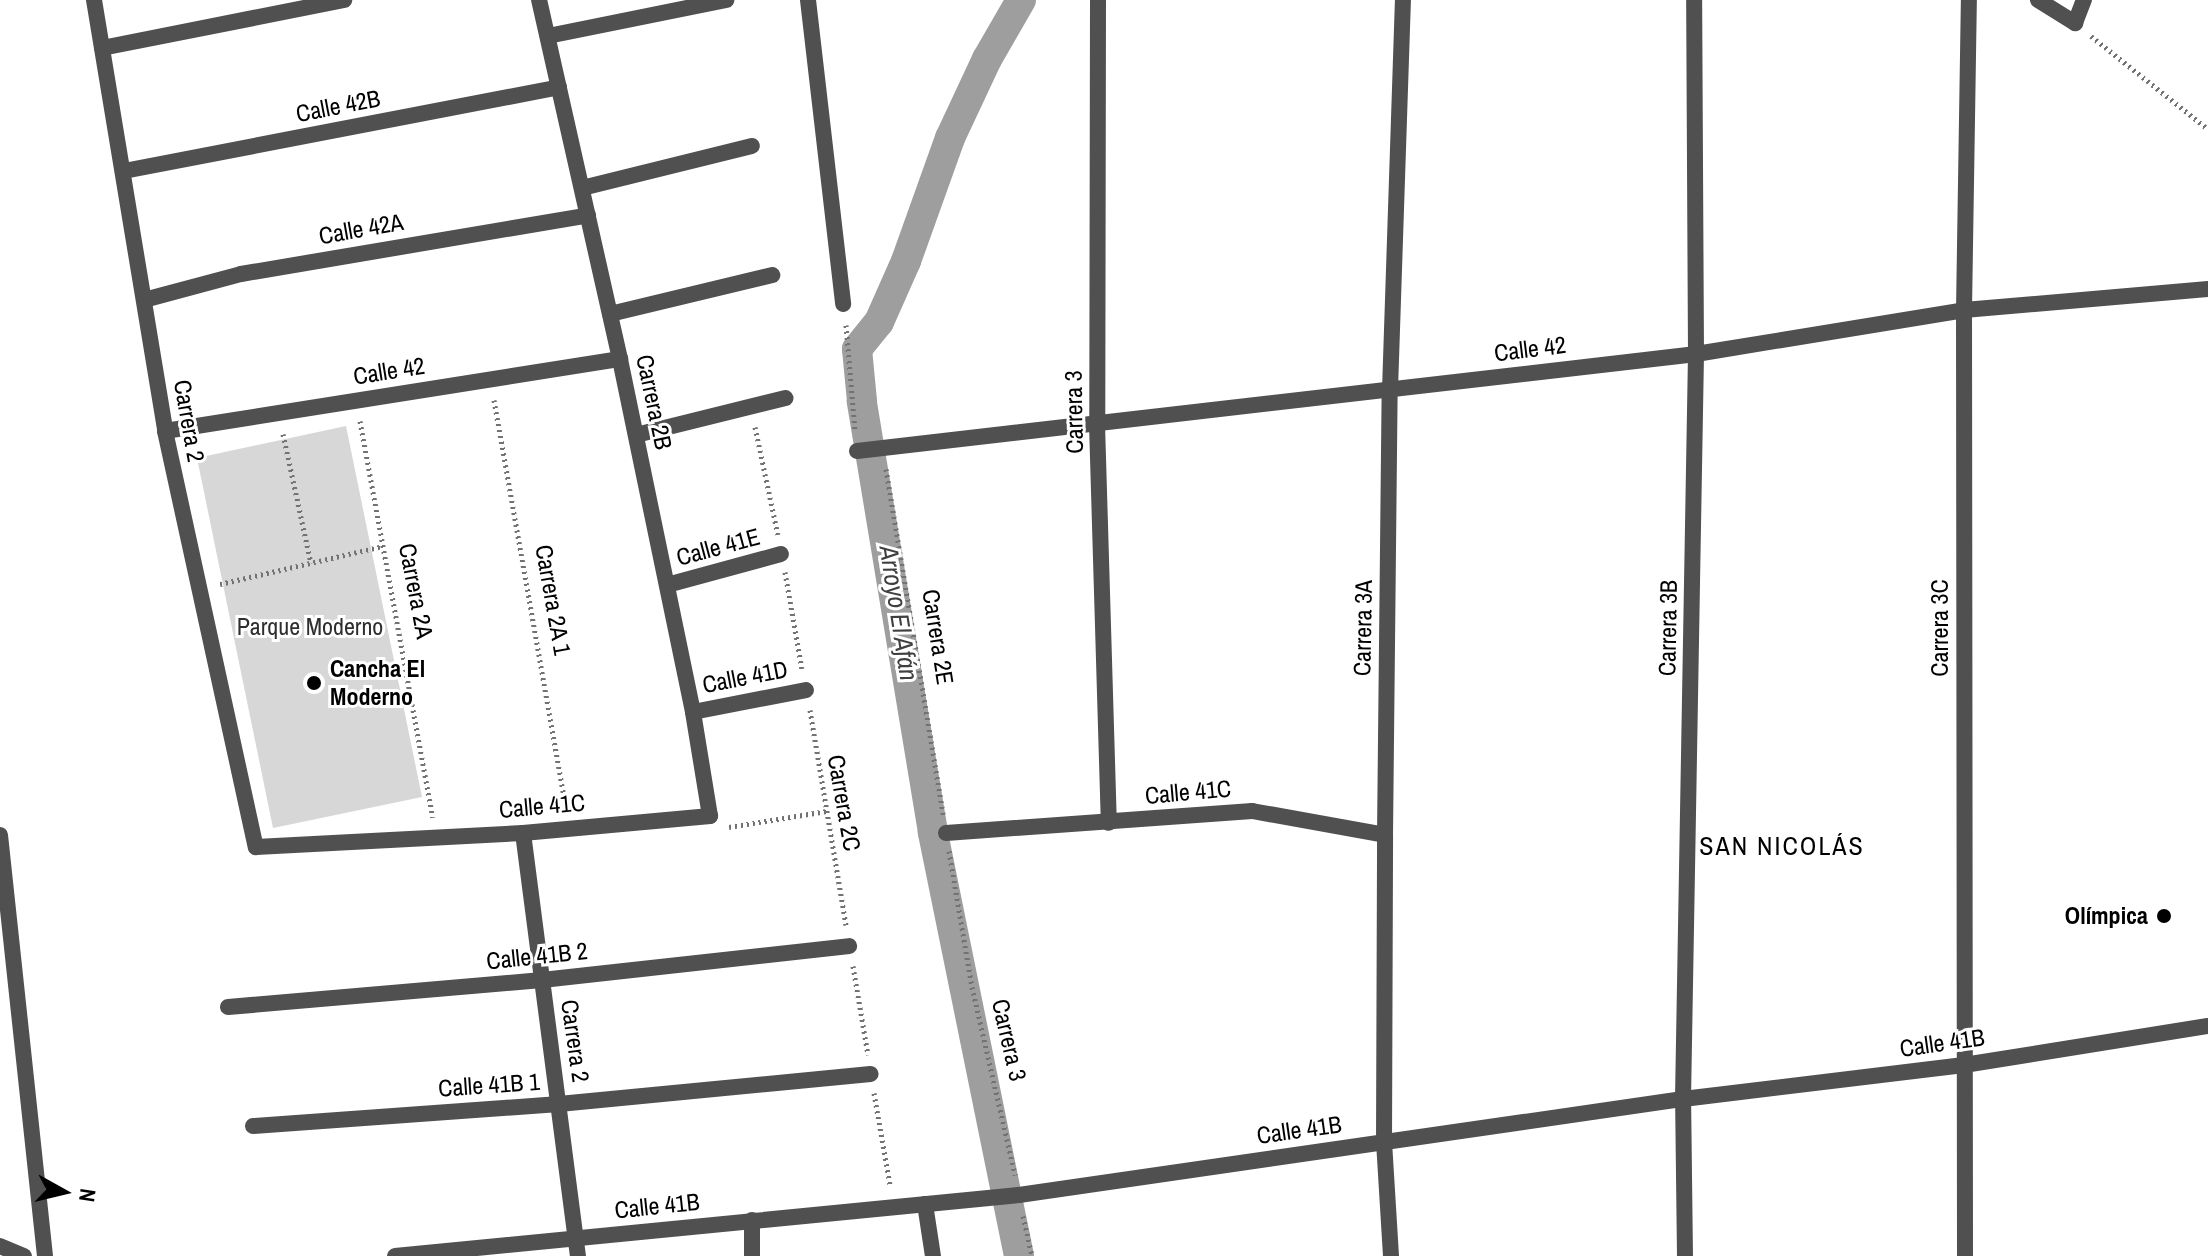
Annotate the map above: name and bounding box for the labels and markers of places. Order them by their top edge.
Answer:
place label: Cancha El Moderno [330,655,425,711]
marker: Cancha El Moderno [305,674,323,692]
place label: Olímpica [2065,902,2148,930]
marker: Olímpica [2155,907,2173,925]

